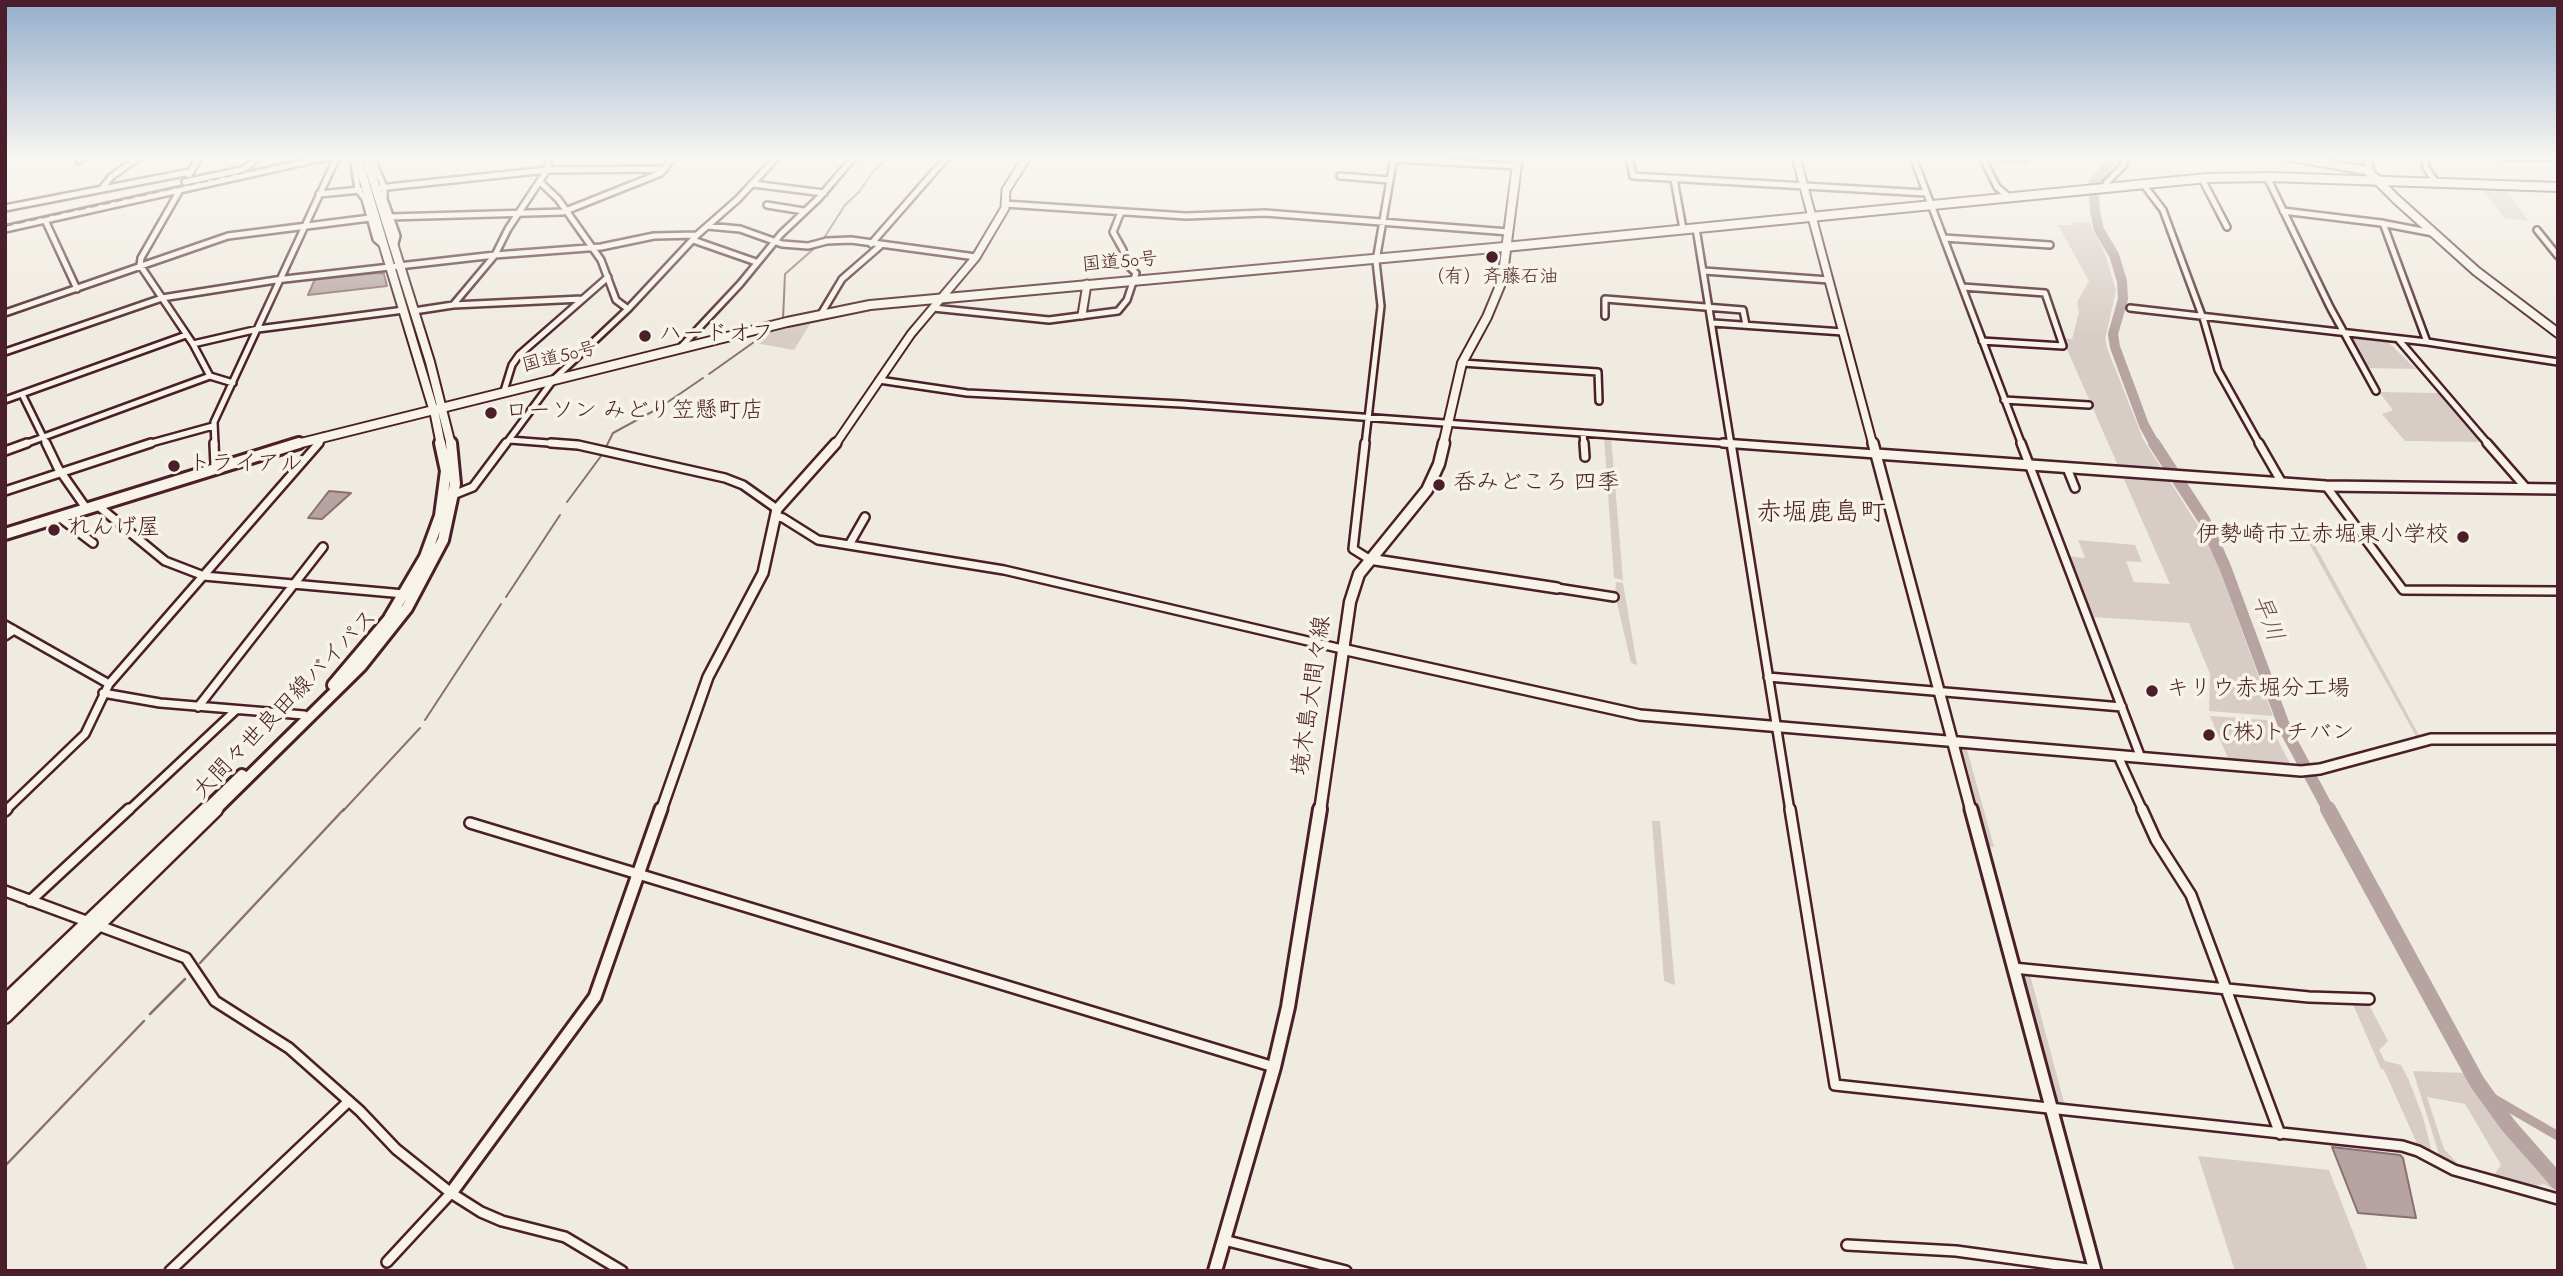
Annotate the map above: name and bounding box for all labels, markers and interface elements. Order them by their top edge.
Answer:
street label: 国道50号 [1081,249,1159,279]
marker: （有）斉藤石油 [1484,249,1500,265]
place label: （有）斉藤石油 [1426,268,1558,290]
place label: ハードオフ [659,322,774,350]
marker: ハードオフ [637,328,653,344]
street label: 国道50号 [520,339,600,379]
place label: ローソン みどり笠懸町店 [505,399,764,427]
marker: ローソン みどり笠懸町店 [483,405,499,421]
place label: トライアル [188,452,303,480]
marker: トライアル [166,458,182,474]
place label: 呑みどころ 四季 [1453,471,1620,499]
marker: 呑みどころ 四季 [1431,477,1447,493]
district label: 赤堀鹿島町 [1756,500,1886,532]
place label: れんげ屋 [68,516,160,544]
marker: れんげ屋 [46,522,62,538]
place label: 伊勢崎市立赤堀東小学校 [2196,523,2449,551]
marker: 伊勢崎市立赤堀東小学校 [2455,529,2471,545]
water label: 早川 [2243,591,2287,647]
street label: 大間々世良田線バイパス [189,605,385,807]
street label: 境木島大間々線 [1289,614,1339,778]
place label: キリウ赤堀分工場 [2166,677,2350,705]
marker: キリウ赤堀分工場 [2144,683,2160,699]
place label: (株)トチバン [2223,721,2354,749]
marker: (株)トチバン [2201,727,2217,743]

